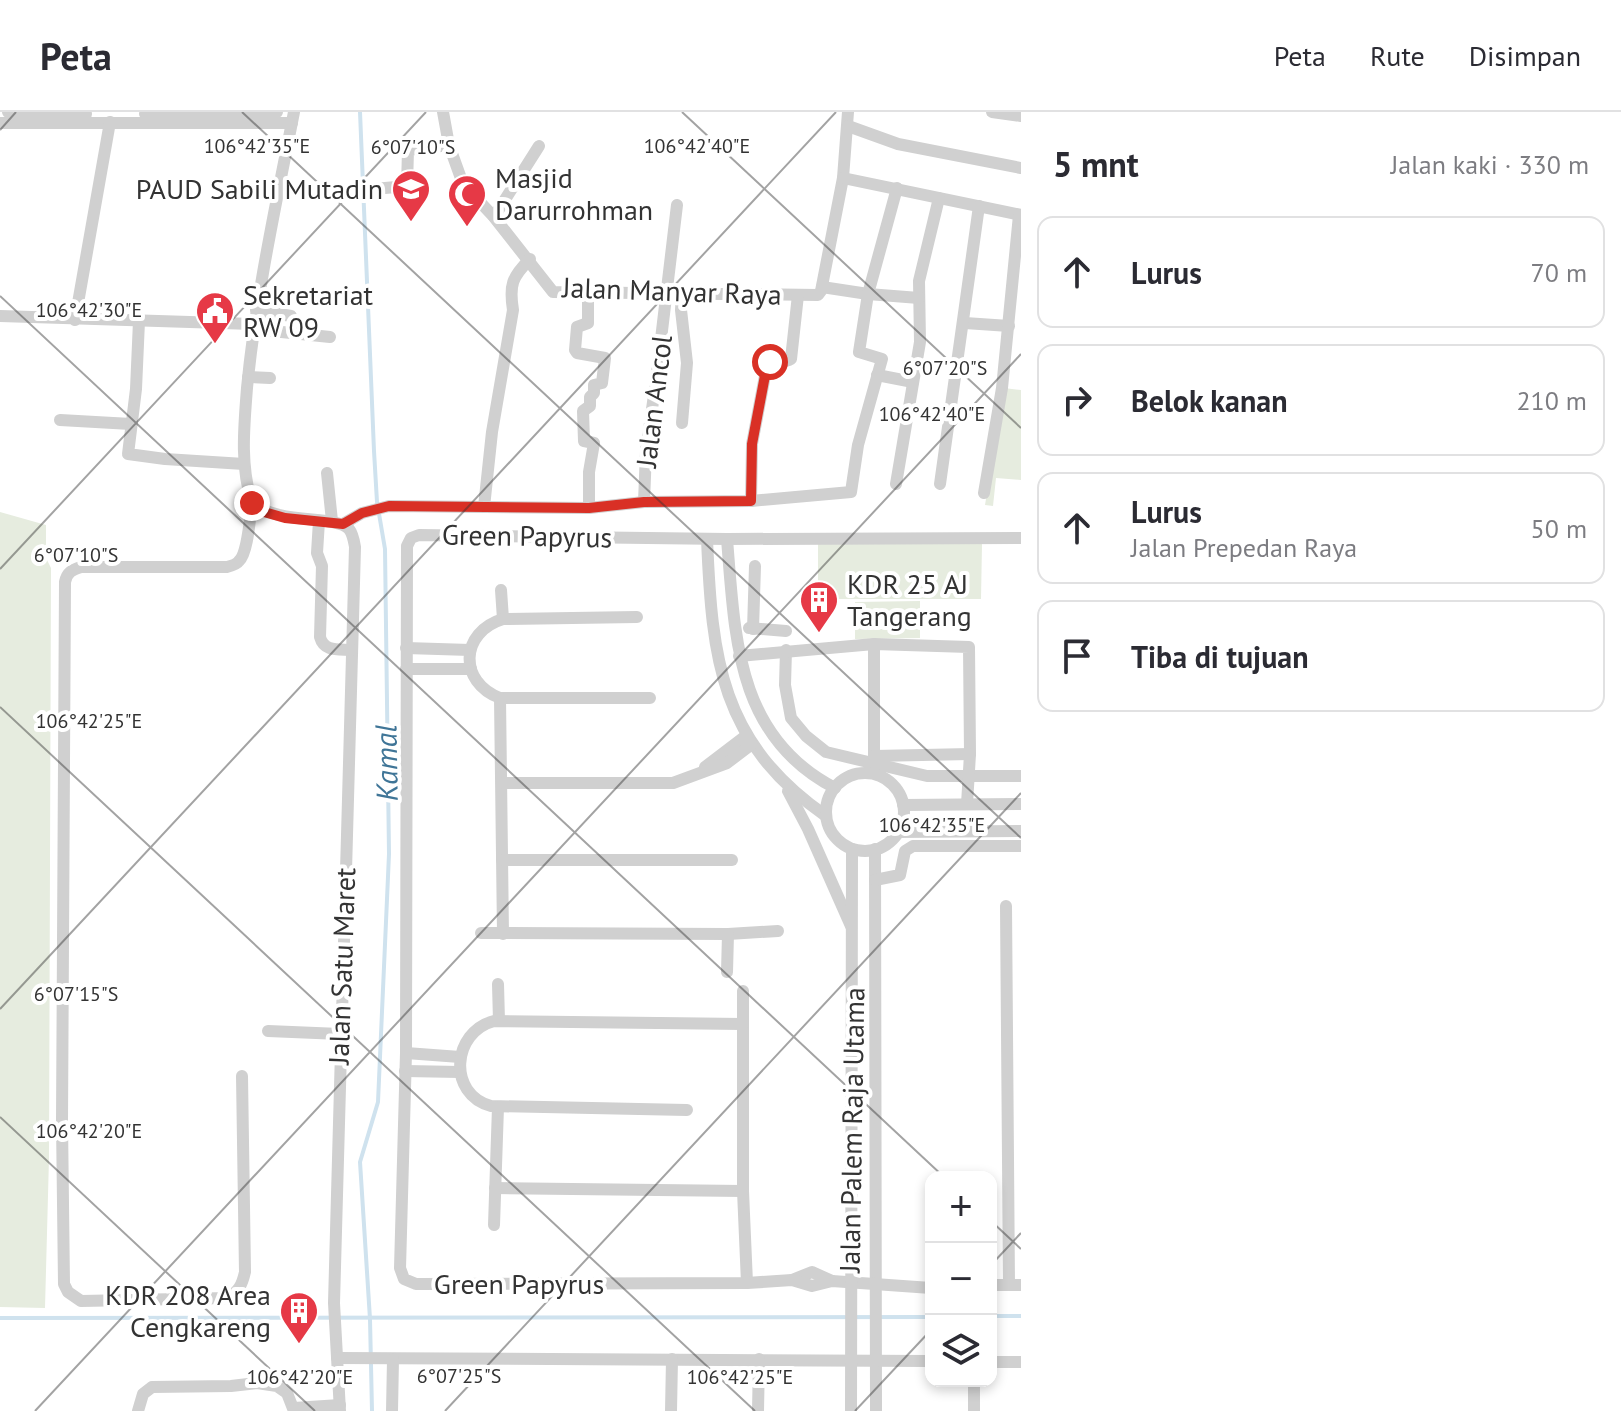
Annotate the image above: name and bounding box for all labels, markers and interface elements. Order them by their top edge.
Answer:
text: Peta [40,31,112,80]
text: Peta [1274,37,1326,74]
text: Rute [1370,37,1425,74]
text: Disimpan [1469,37,1581,74]
text: 106°42'35"E [204,133,310,159]
text: 106°42'40"E [644,133,750,159]
text: 6°07'10"S [371,134,455,160]
text: 5 mnt [1053,142,1139,186]
text: Jalan kaki · 330 m [1391,148,1589,181]
place label: Masjid Darurrohman [495,159,653,228]
school or university icon: PAUD Sabili Mutadin [390,168,432,223]
place label: PAUD Sabili Mutadin [136,170,383,207]
mosque icon: Masjid Darurrohman [446,173,488,228]
icon: ahead [1055,250,1099,294]
text: Lurus [1131,253,1202,292]
text: 70 m [1531,256,1587,289]
street label: Jalan Manyar Raya [561,268,782,313]
place label: Sekretariat RW 09 [243,276,374,345]
public building icon: Sekretariat RW 09 [194,290,236,345]
text: 106°42'30"E [36,297,142,323]
street label: Jalan Ancol [627,333,680,470]
route start [752,344,788,380]
text: 6°07'20"S [903,355,987,381]
icon: right [1055,378,1099,422]
text: Belok kanan [1131,381,1288,420]
text: 210 m [1516,384,1587,417]
text: 106°42'40"E [879,401,985,427]
route end [234,485,270,521]
text: Lurus [1131,492,1202,531]
icon: ahead [1055,506,1099,550]
text: 50 m [1531,512,1587,545]
street label: Green Papyrus [441,516,613,555]
text: Jalan Prepedan Raya [1131,531,1357,564]
text: 6°07'10"S [34,542,118,568]
place label: KDR 25 AJ Tangerang [847,565,972,634]
building icon: KDR 25 AJ Tangerang [798,579,840,634]
icon: arrive [1055,634,1099,678]
text: Tiba di tujuan [1131,637,1309,676]
text: 106°42'25"E [36,708,142,734]
water label: Kamal [365,724,406,802]
text: 106°42'35"E [879,812,985,838]
street label: Jalan Satu Maret [320,866,363,1066]
text: 6°07'15"S [34,981,118,1007]
street label: Jalan Palem Raja Utama [830,987,872,1274]
text: 106°42'20"E [36,1118,142,1144]
map controls [925,1171,997,1387]
button: + [925,1171,997,1243]
button: − [925,1243,997,1315]
street label: Green Papyrus [434,1265,604,1302]
place label: KDR 208 Area Cengkareng [105,1276,271,1345]
building icon: KDR 208 Area Cengkareng [278,1290,320,1345]
button: layers [925,1315,997,1387]
text: 6°07'25"S [417,1363,501,1389]
text: 106°42'20"E [247,1364,353,1390]
text: 106°42'25"E [687,1364,793,1390]

